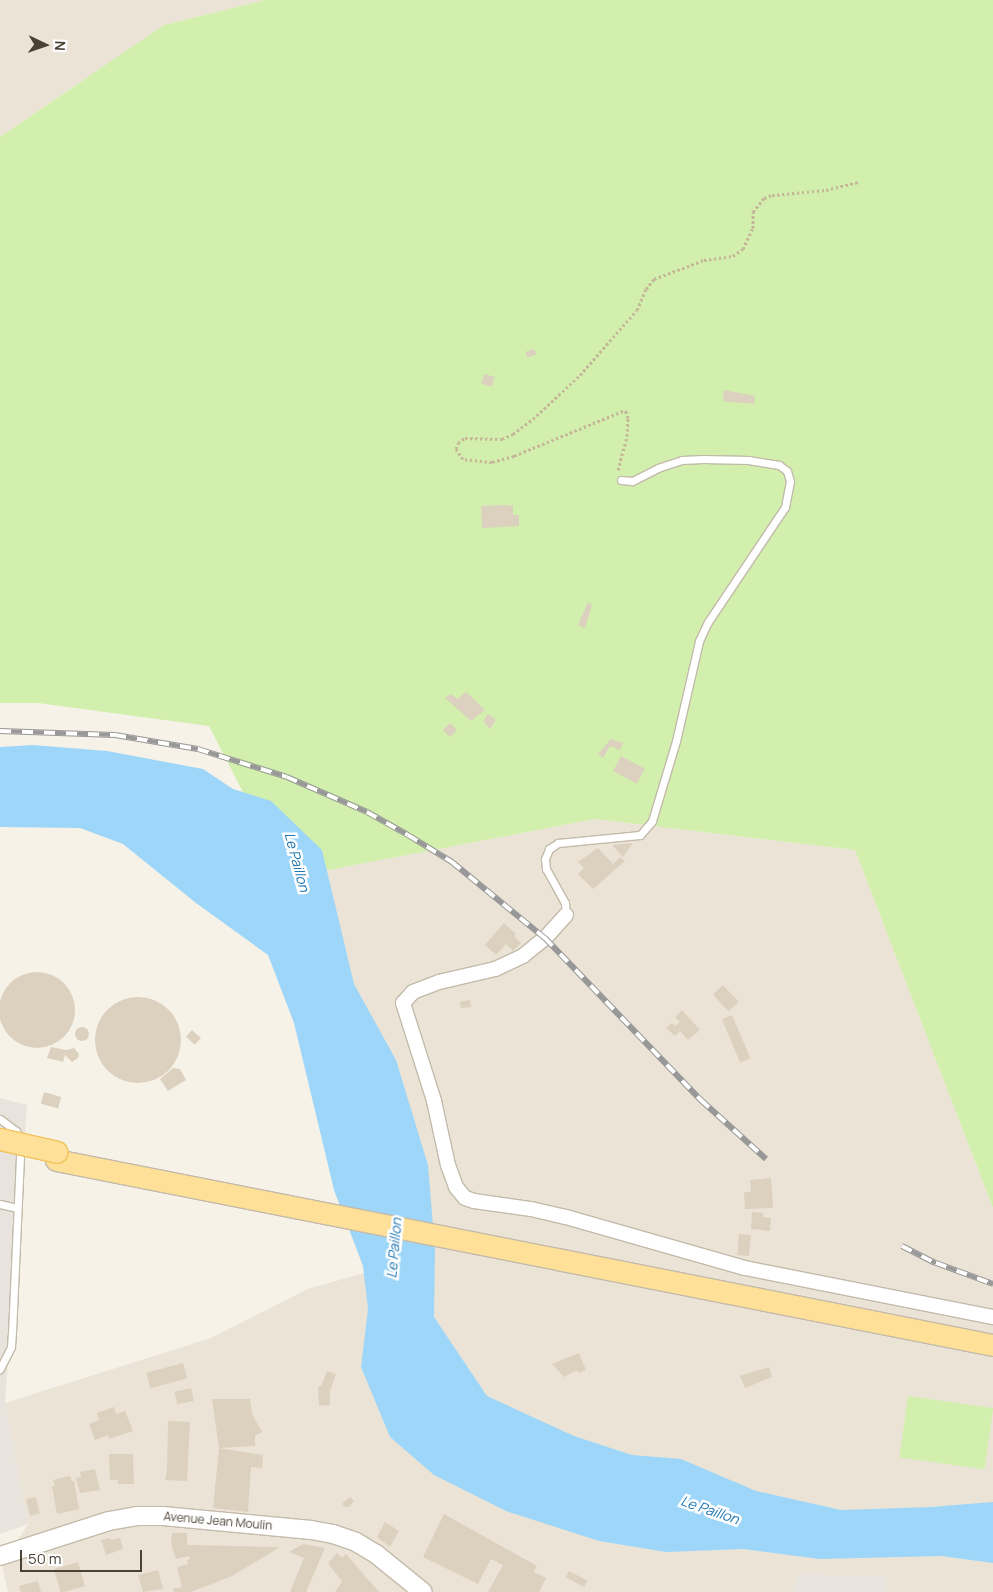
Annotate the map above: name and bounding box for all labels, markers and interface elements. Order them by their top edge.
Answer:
north arrow [20,20,70,70]
text: N [51,40,70,51]
water label: Le Paillon [281,831,313,893]
water label: Le Paillon [383,1217,405,1279]
water label: Le Paillon [679,1492,741,1528]
street label: Avenue Jean Moulin [163,1509,273,1533]
scale bar [22,1540,145,1572]
text: 50 m [28,1548,62,1569]

